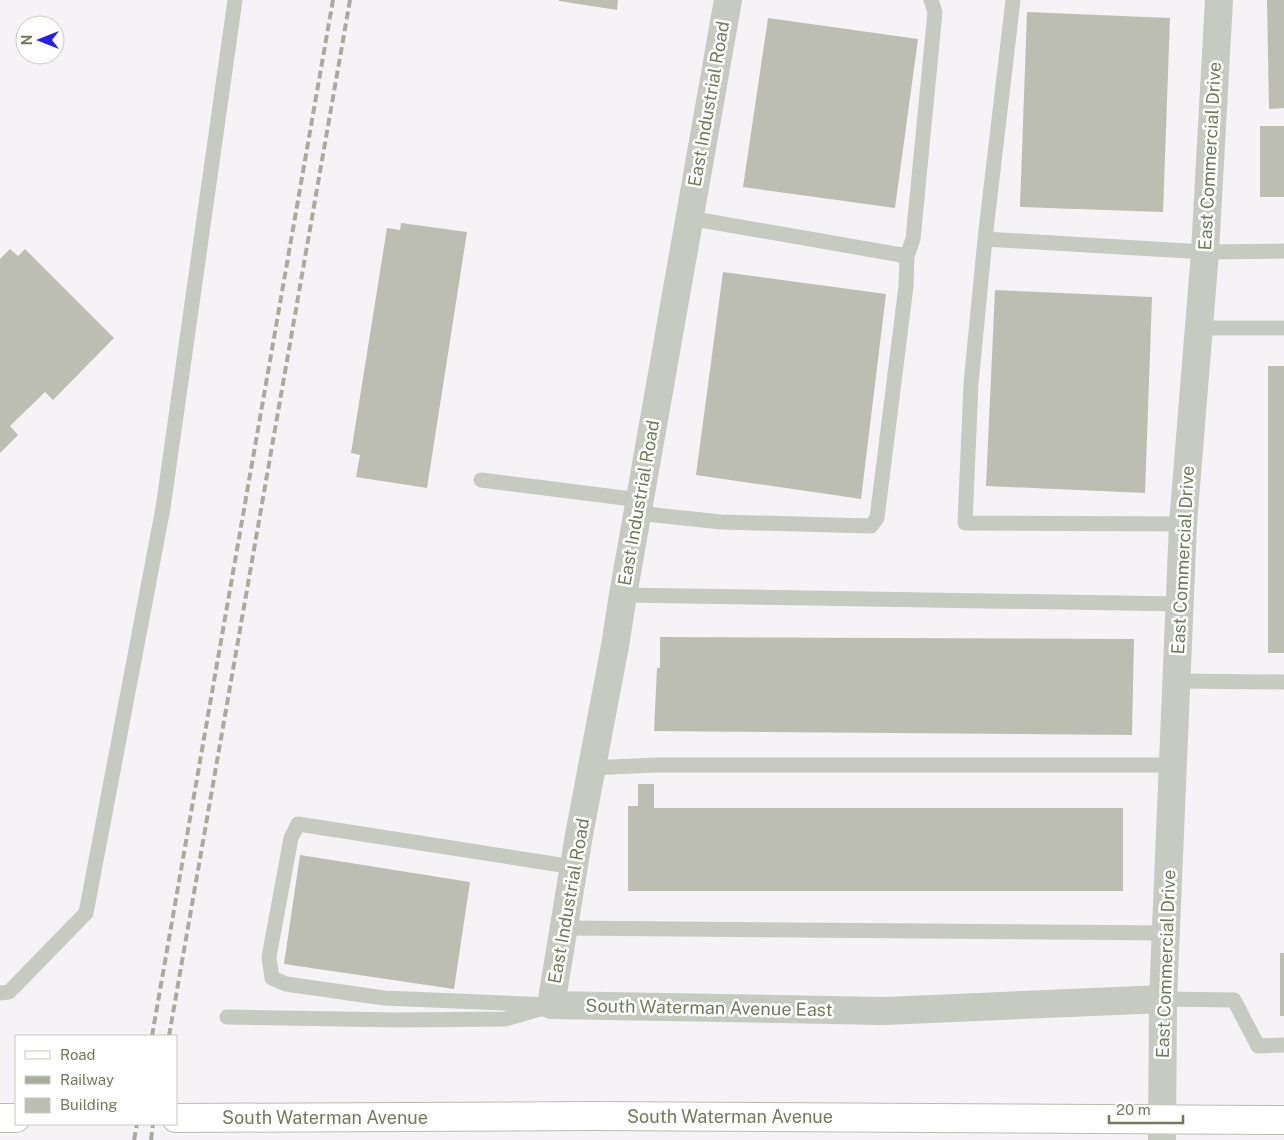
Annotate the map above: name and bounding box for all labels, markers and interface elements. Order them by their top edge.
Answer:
north arrow [15,15,65,65]
street label: East Industrial Road [684,20,733,188]
text: N [19,35,35,45]
street label: East Commercial Drive [1194,61,1225,251]
street label: East Industrial Road [614,419,663,587]
street label: East Commercial Drive [1167,465,1198,655]
street label: East Industrial Road [544,817,593,985]
street label: East Commercial Drive [1152,869,1179,1059]
street label: South Waterman Avenue East [585,995,833,1020]
legend [15,1035,178,1125]
text: Road [60,1046,96,1063]
text: Railway [60,1071,114,1088]
scale bar [1109,1092,1183,1124]
text: Building [60,1096,118,1113]
text: 20 m [1116,1101,1151,1118]
street label: South Waterman Avenue [627,1106,833,1127]
street label: South Waterman Avenue [222,1107,428,1128]

